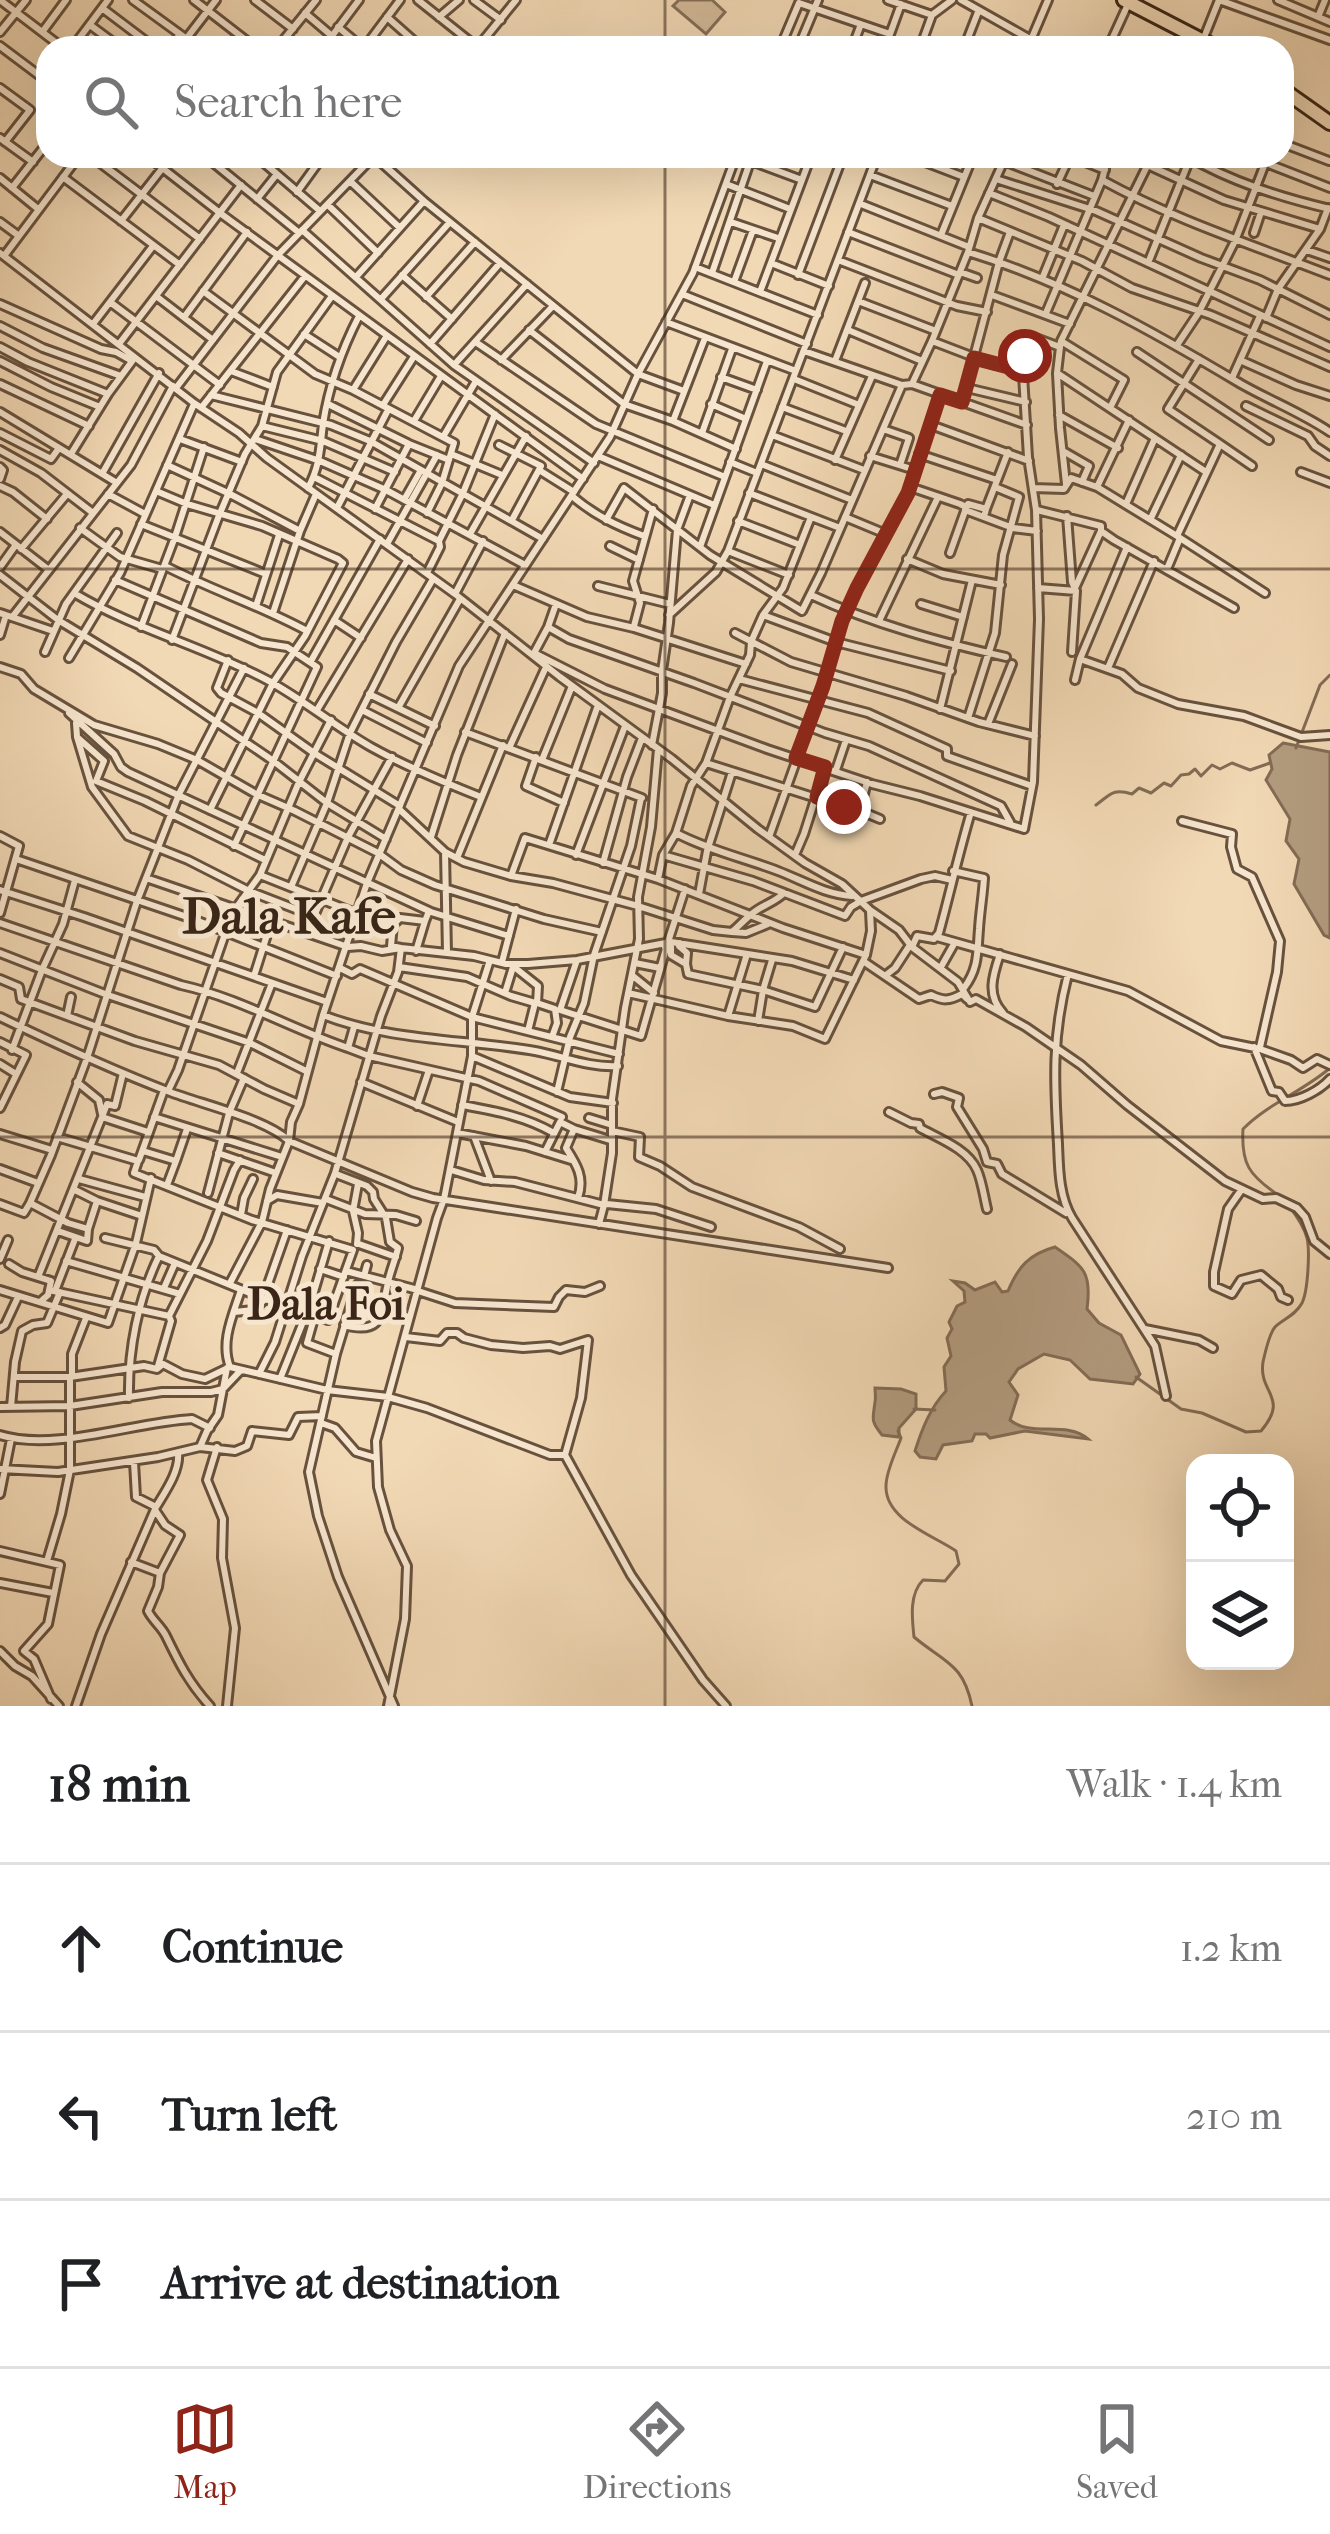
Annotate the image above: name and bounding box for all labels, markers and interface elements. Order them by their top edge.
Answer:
search box [36,36,1294,168]
icon: search [78,69,144,135]
text: Search here [174,76,402,129]
route start [998,329,1052,383]
route end [817,780,871,834]
district label: Dala Kafe [182,886,396,946]
district label: Dala Foi [247,1278,406,1331]
map controls [1186,1454,1294,1670]
button: locate [1186,1454,1294,1562]
button: layers [1186,1562,1294,1670]
text: 18 min [48,1754,190,1814]
text: Walk · 1.4 km [1067,1761,1282,1807]
icon: ahead [48,1915,114,1981]
text: Continue [162,1921,343,1974]
text: 1.2 km [1180,1925,1282,1971]
icon: left [48,2083,114,2149]
text: Turn left [162,2089,337,2142]
text: 210 m [1186,2093,1282,2139]
icon: arrive [48,2251,114,2317]
text: Arrive at destination [162,2257,559,2310]
tab: Map [172,2396,238,2507]
tab: Directions [583,2396,731,2507]
tab: Saved [1076,2396,1158,2507]

